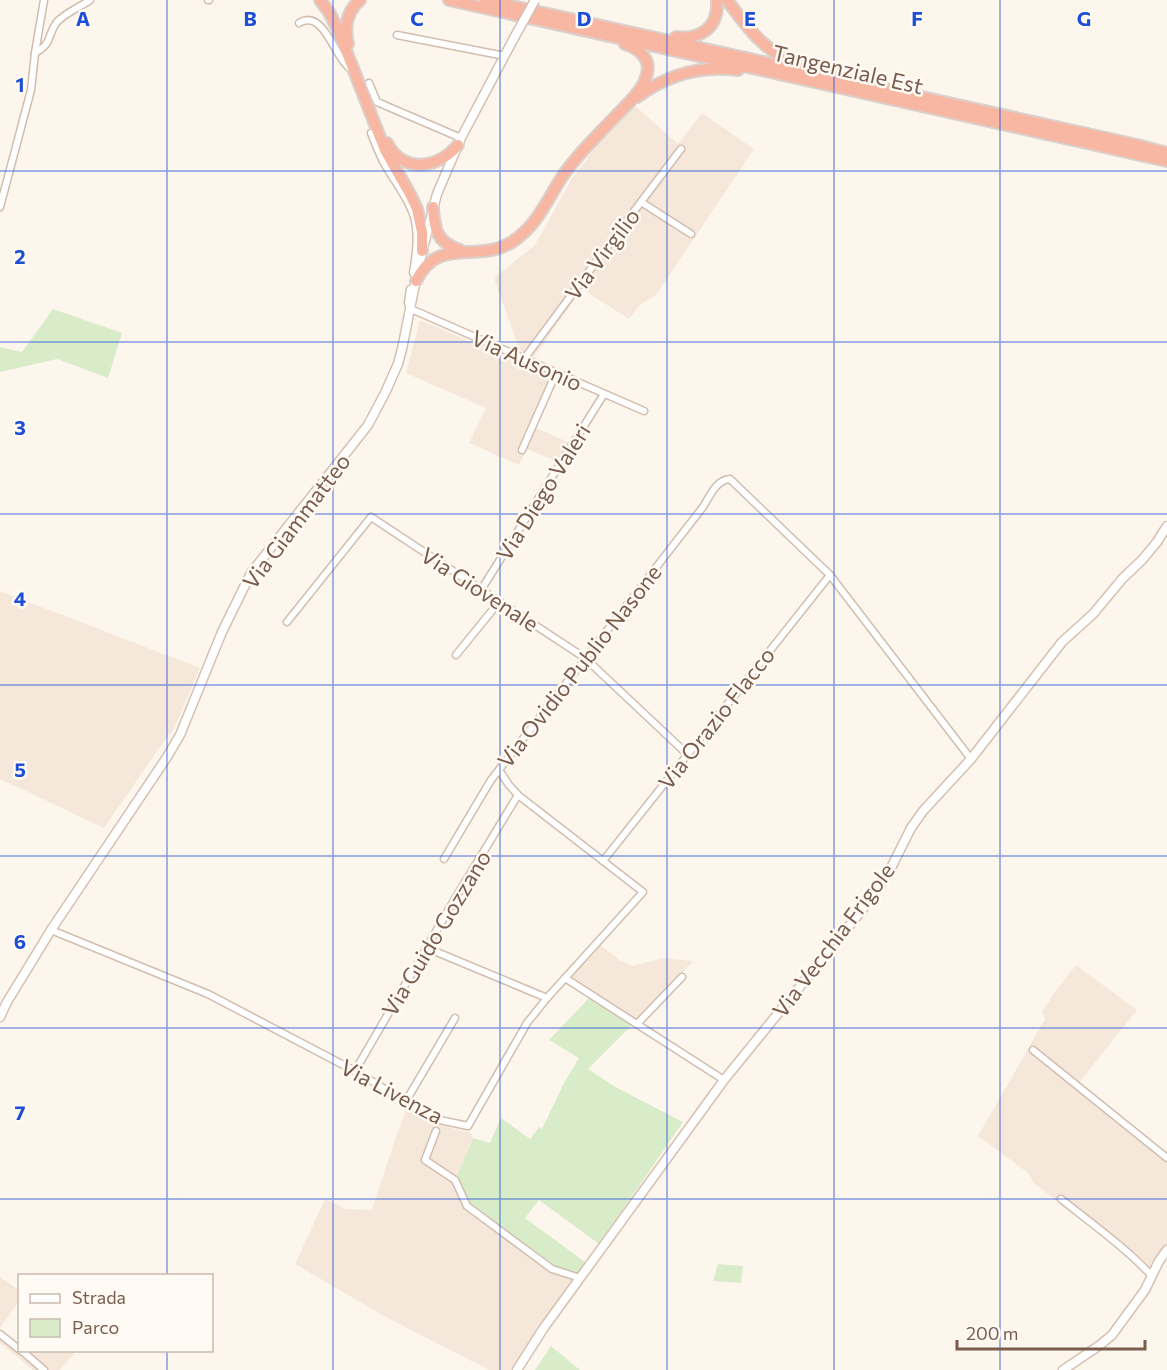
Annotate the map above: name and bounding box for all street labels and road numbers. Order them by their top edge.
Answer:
street label: Tangenziale Est [770,39,926,99]
street label: Via Virgilio [559,203,645,305]
street label: Via Ausonio [467,324,587,396]
street label: Via Diego Valeri [490,419,596,565]
street label: Via Giammatteo [236,448,356,594]
street label: Via Giovenale [416,541,544,637]
street label: Via Ovidio Publio Nasone [491,559,667,773]
street label: Via Orazio Flacco [652,641,780,795]
street label: Via Guido Gozzano [376,845,496,1021]
street label: Via Vecchia Frigole [766,858,900,1022]
street label: Via Livenza [336,1053,448,1129]

